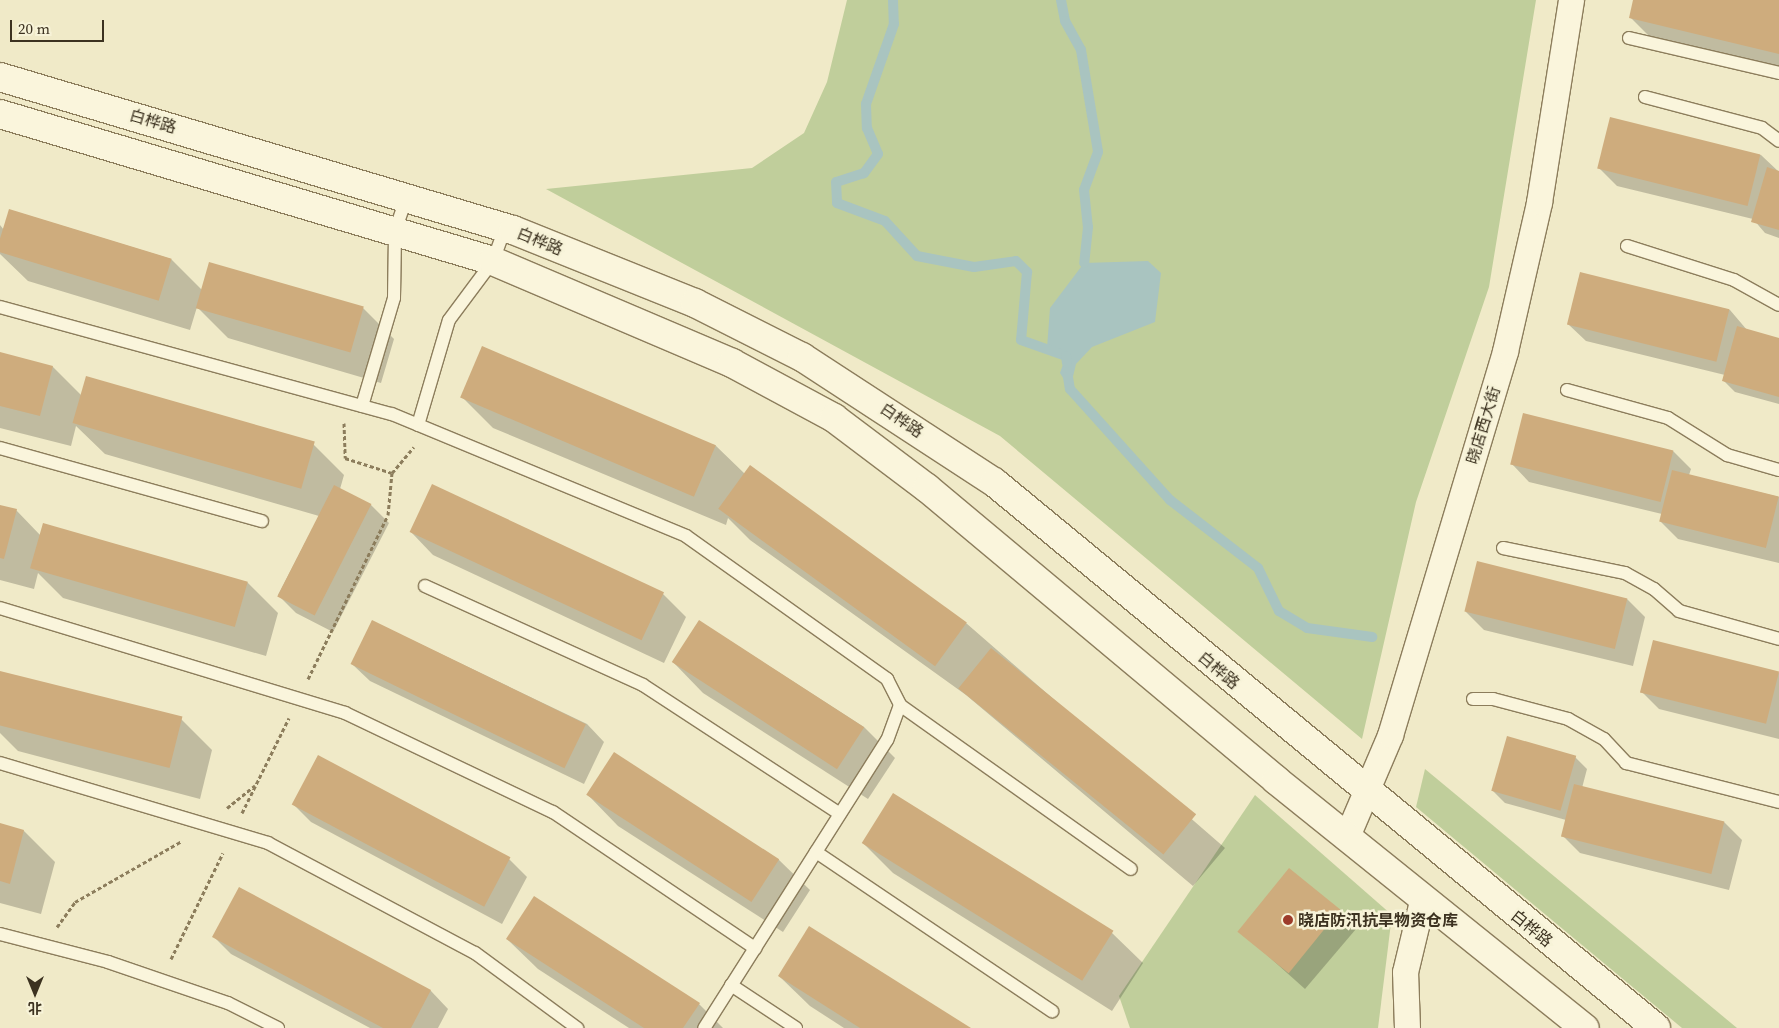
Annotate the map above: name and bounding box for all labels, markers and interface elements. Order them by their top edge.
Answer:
scale bar [12,10,106,42]
text: 20 m [18,18,50,39]
street label: 白桦路 [127,105,179,137]
street label: 白桦路 [514,223,566,259]
street label: 晓店西大街 [1462,384,1504,466]
street label: 白桦路 [877,399,927,441]
street label: 白桦路 [1194,647,1244,693]
street label: 白桦路 [1507,905,1557,951]
place label: 晓店防汛抗旱物资仓库 [1298,910,1458,930]
marker: 晓店防汛抗旱物资仓库 [1282,914,1294,926]
north arrow [10,968,60,1018]
text: 北 [28,998,42,1018]

